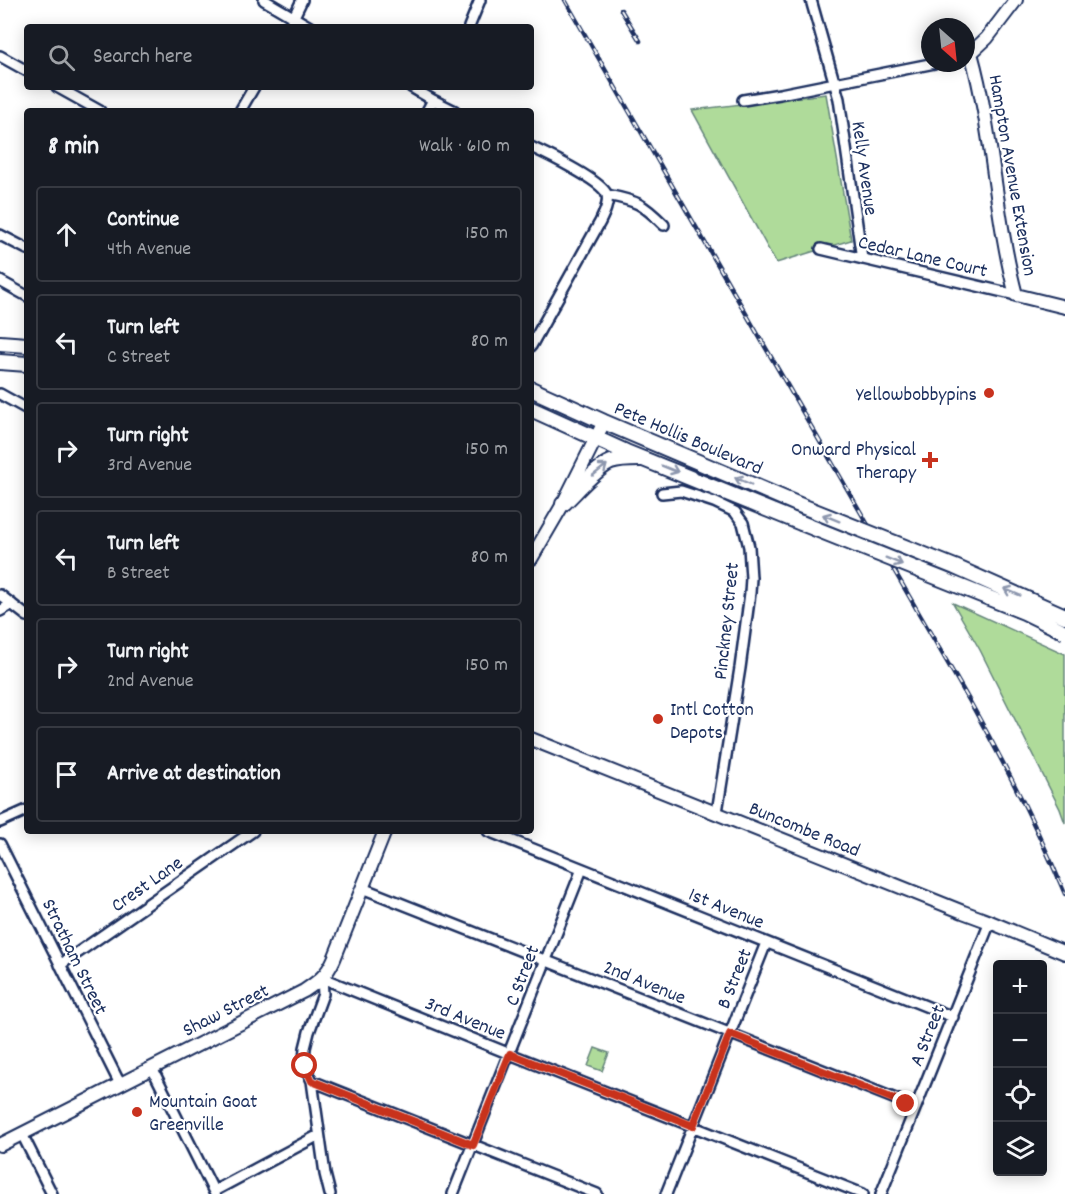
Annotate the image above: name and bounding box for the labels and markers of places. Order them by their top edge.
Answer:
place label: Yellowbobbypins [856,382,977,410]
marker: Yellowbobbypins [982,386,996,400]
place label: Onward Physical Therapy [791,437,917,488]
marker: Onward Physical Therapy [921,451,939,469]
place label: Intl Cotton Depots [670,697,754,748]
marker: Intl Cotton Depots [651,712,665,726]
place label: Mountain Goat Greenville [149,1089,257,1140]
marker: Mountain Goat Greenville [130,1105,144,1119]

